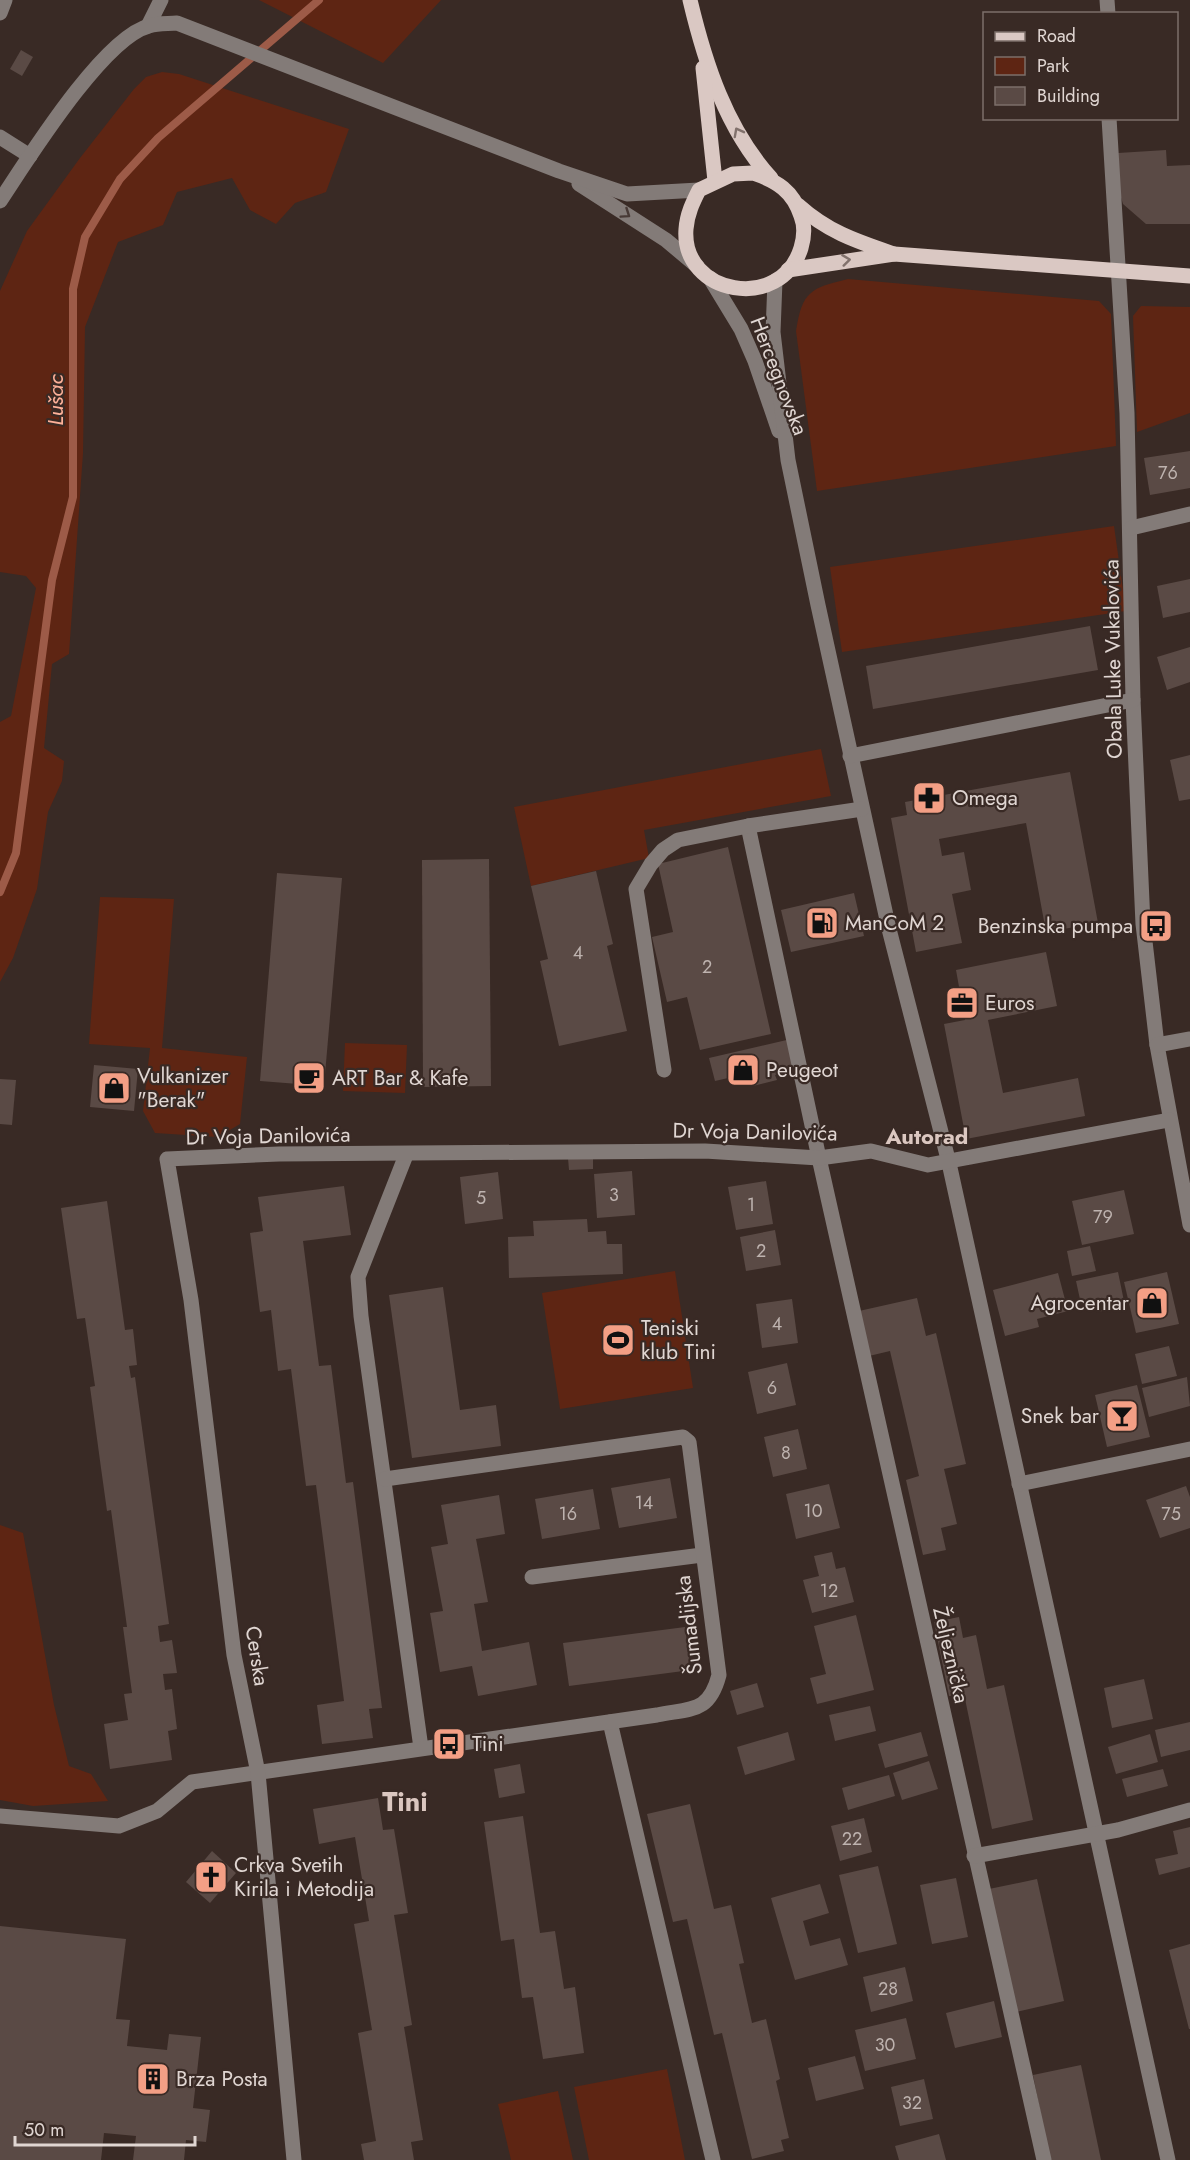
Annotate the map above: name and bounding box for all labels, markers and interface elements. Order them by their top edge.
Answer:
legend [983,12,1178,120]
text: Road [1037,23,1076,49]
text: Park [1037,53,1069,79]
text: Building [1037,83,1100,109]
one-way arrow [734,128,745,138]
one-way arrow [619,207,630,218]
one-way arrow [841,255,851,267]
street label: Hercegnovska [743,312,815,440]
water label: Lušac [39,374,71,426]
house number: 76 [1158,460,1178,486]
street label: Obala Luke Vukalovića [1096,559,1130,759]
pharmacy icon: Omega [911,780,947,816]
place label: Omega [952,783,1018,813]
fuel station icon: ManCoM 2 [804,905,840,941]
place label: ManCoM 2 [845,908,944,938]
bus stop icon: Benzinska pumpa [1138,908,1174,944]
place label: Benzinska pumpa [978,911,1133,941]
house number: 4 [573,940,583,966]
house number: 2 [702,954,712,980]
office icon: Euros [944,985,980,1021]
place label: Euros [985,988,1034,1018]
shop icon: Peugeot [725,1052,761,1088]
place label: Peugeot [766,1055,838,1085]
cafe icon: ART Bar & Кafe [291,1060,327,1096]
place label: Vulkanizer "Berak" [137,1061,229,1115]
place label: ART Bar & Кafe [332,1063,468,1093]
shop icon: Vulkanizer "Berak" [96,1070,132,1106]
street label: Dr Voja Danilovića [672,1116,838,1148]
street label: Dr Voja Danilovića [185,1120,351,1152]
district label: Autorad [885,1120,968,1152]
house number: 3 [609,1182,619,1208]
house number: 5 [476,1185,486,1211]
house number: 1 [747,1192,755,1218]
house number: 79 [1093,1204,1113,1230]
house number: 2 [756,1238,766,1264]
shop icon: Agrocentar [1134,1285,1170,1321]
place label: Agrocentar [1031,1288,1130,1318]
house number: 4 [772,1311,782,1337]
place label: Teniski klub Tini [641,1313,716,1367]
sports icon: Teniski klub Tini [600,1322,636,1358]
house number: 6 [767,1375,777,1401]
bar icon: Snek bar [1104,1398,1140,1434]
place label: Snek bar [1021,1401,1100,1431]
house number: 8 [781,1440,791,1466]
house number: 14 [635,1490,653,1516]
house number: 10 [804,1498,823,1524]
house number: 16 [559,1501,577,1527]
house number: 75 [1161,1501,1181,1527]
street label: Šumadijska [668,1574,710,1676]
house number: 12 [820,1578,838,1604]
street label: Željeznička [925,1604,977,1706]
street label: Cerska [237,1624,277,1688]
bus stop icon: Tini [431,1726,467,1762]
place label: Tini [472,1729,504,1759]
district label: Tini [382,1782,428,1821]
house number: 22 [842,1826,862,1852]
place label: Crkva Svetih Kirila i Metodija [234,1850,374,1904]
church icon: Crkva Svetih Kirila i Metodija [193,1859,229,1895]
house number: 28 [878,1976,898,2002]
house number: 30 [875,2032,896,2058]
building icon: Brza Posta [135,2061,171,2097]
place label: Brza Posta [176,2064,268,2094]
house number: 32 [902,2090,922,2116]
scale bar [15,2109,195,2147]
text: 50 m [24,2117,64,2143]

